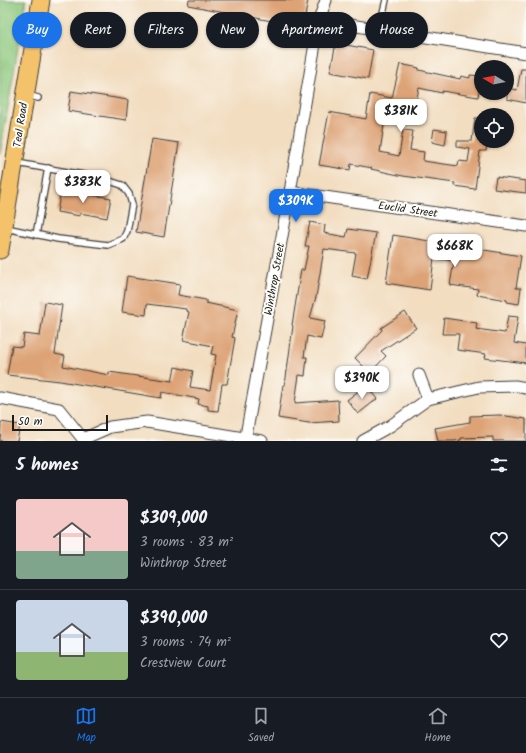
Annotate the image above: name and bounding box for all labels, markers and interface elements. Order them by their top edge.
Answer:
chip: Buy [12,12,62,48]
chip: Rent [70,12,126,48]
chip: Filters [134,12,198,48]
chip: New [206,12,259,48]
chip: Apartment [267,12,357,48]
chip: House [365,12,428,48]
north arrow [474,60,514,100]
map controls [474,60,514,148]
pin: $381K [373,99,429,133]
street label: Teal Road [9,101,33,149]
text: $381K [384,101,418,122]
button: locate [474,108,514,148]
pin: $383K [55,170,111,204]
text: $383K [64,172,102,193]
pin: $309K [268,189,324,223]
text: $309K [278,191,314,212]
street label: Euclid Street [377,197,439,223]
pin: $668K [427,234,483,268]
text: $668K [436,236,474,257]
street label: Winthrop Street [260,241,290,317]
pin: $390K [334,366,390,400]
text: $390K [344,368,380,389]
scale bar [12,413,108,432]
text: 50 m [18,413,43,431]
text: 5 homes [16,452,79,479]
icon: filters [488,454,510,476]
text: $309,000 [140,505,207,532]
icon: home [48,515,96,563]
icon: heart [488,528,510,550]
text: 3 rooms · 83 m² [140,532,233,553]
text: Winthrop Street [140,553,227,574]
text: $390,000 [140,605,207,632]
icon: home [48,616,96,664]
icon: heart [488,629,510,651]
text: 3 rooms · 74 m² [140,632,231,653]
text: Crestview Court [140,653,226,674]
tab: Map [75,705,97,747]
tab: Saved [248,705,274,747]
tab: Home [425,705,451,747]

